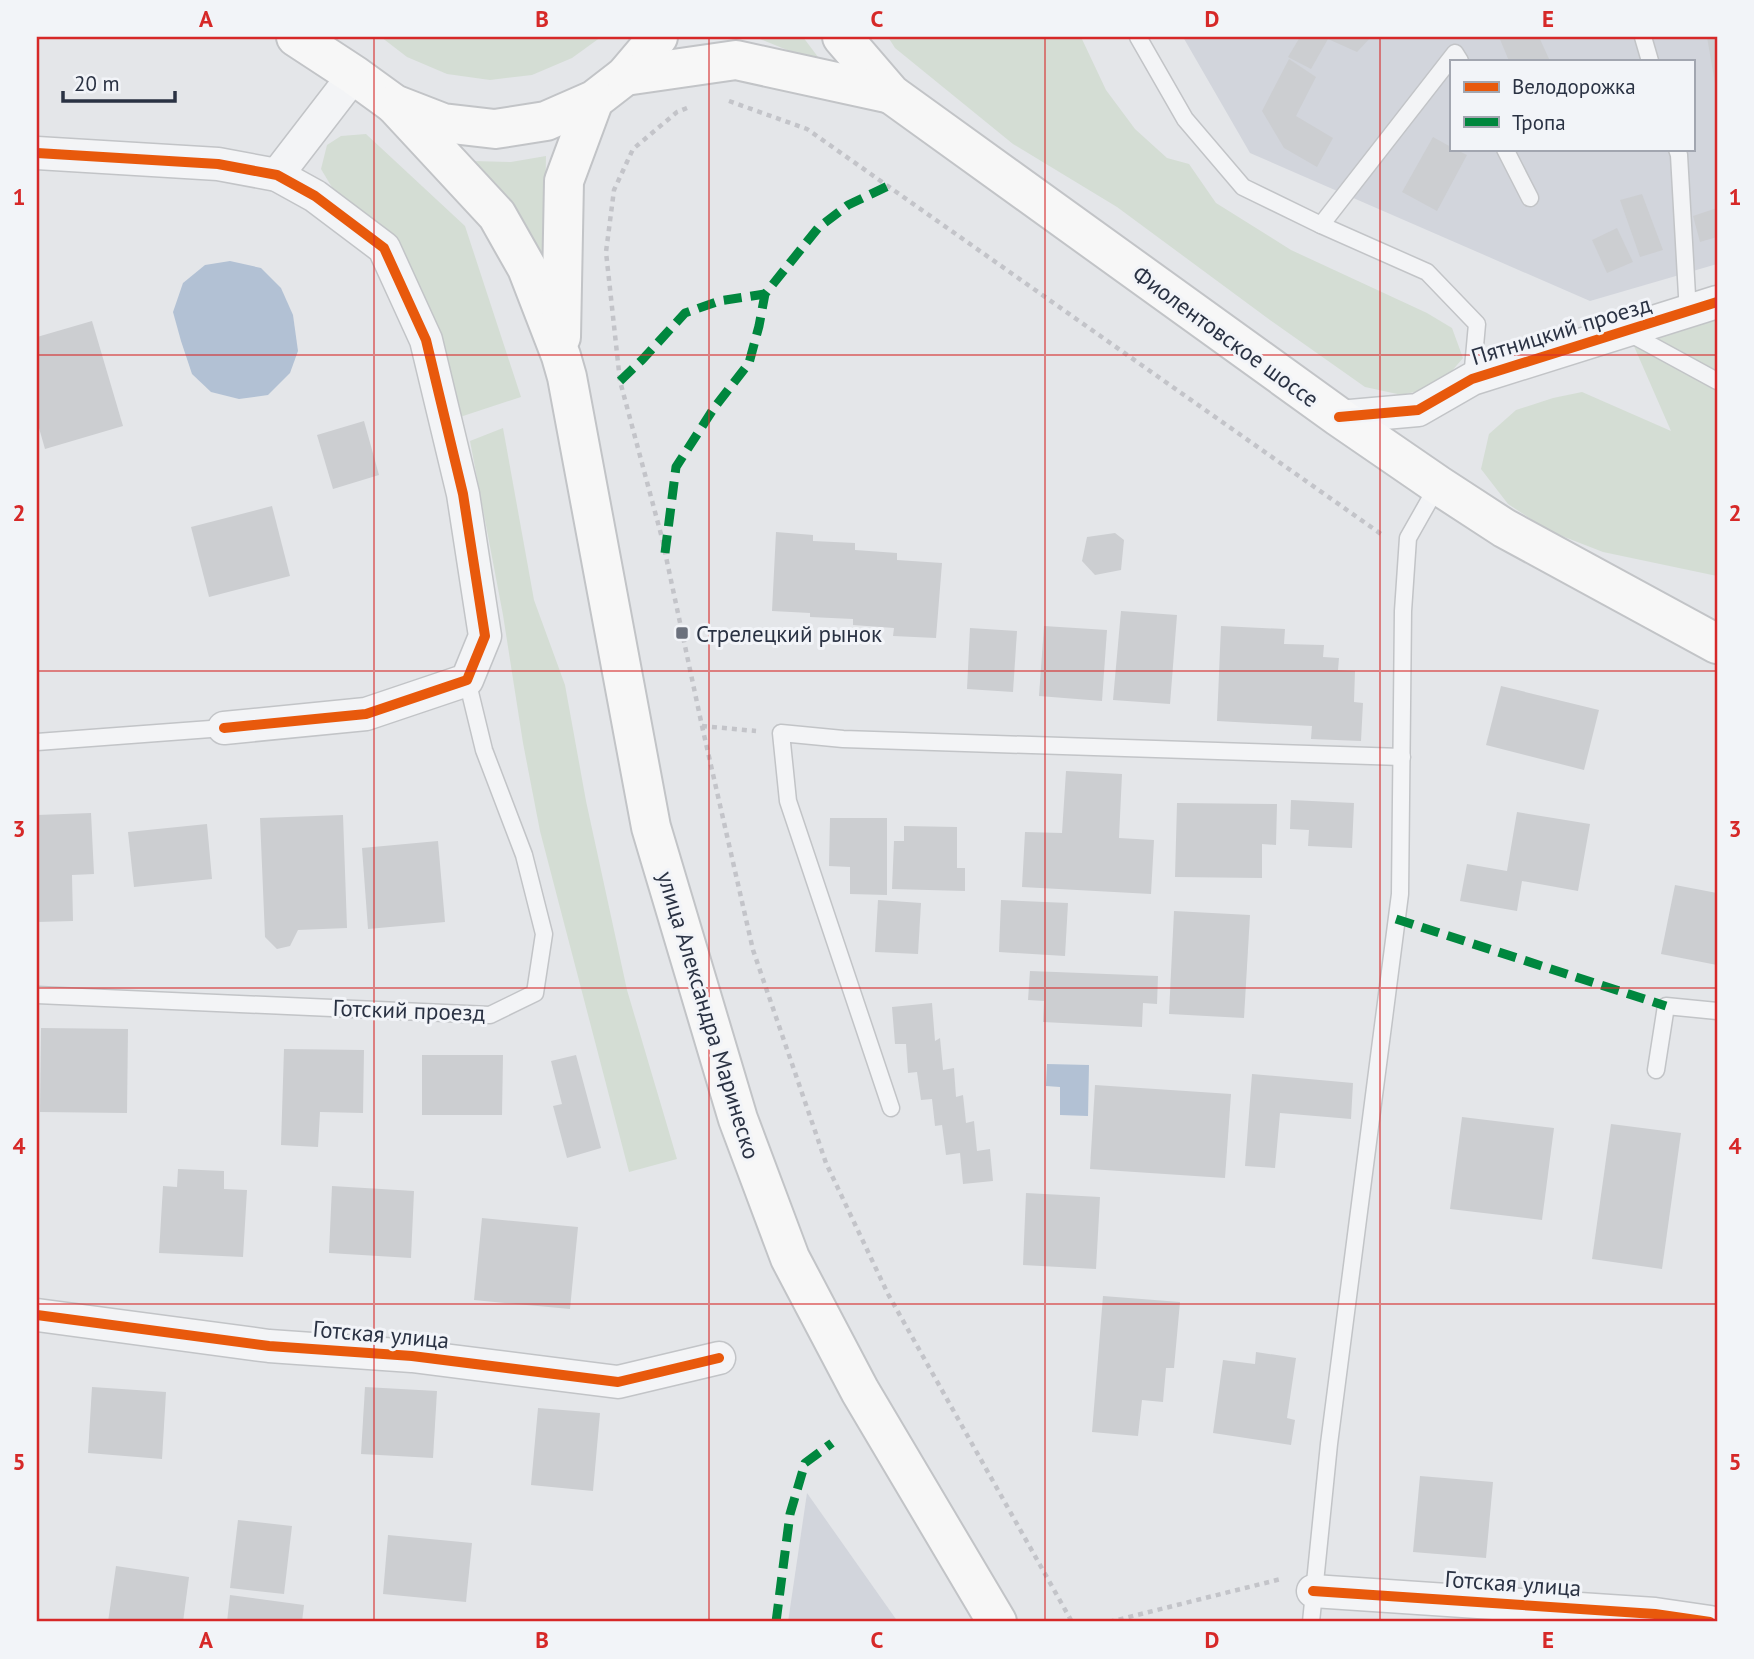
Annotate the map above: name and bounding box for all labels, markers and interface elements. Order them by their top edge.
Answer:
text: A [199,4,213,33]
text: B [535,4,549,33]
text: C [871,4,884,33]
text: D [1205,4,1219,33]
text: E [1542,4,1554,33]
scale bar [63,60,175,104]
legend [1450,60,1694,150]
text: 20 m [74,70,120,97]
text: Велодорожка [1512,73,1636,100]
text: Тропа [1512,109,1566,136]
text: 1 [12,182,26,211]
text: 1 [1728,182,1742,211]
street label: Фиолентовское шоссе [1127,259,1325,413]
street label: Пятницкий проезд [1468,289,1654,371]
text: 2 [12,498,26,527]
text: 2 [1728,498,1742,527]
place label: Стрелецкий рынок [696,619,882,648]
marker: Стрелецкий рынок [674,625,690,641]
text: 3 [12,814,26,843]
text: 3 [1728,814,1742,843]
street label: улица Александра Маринеско [651,867,767,1163]
street label: Готский проезд [332,993,486,1027]
text: 4 [12,1131,26,1160]
text: 4 [1728,1131,1742,1160]
street label: Готская улица [312,1314,450,1354]
text: 5 [12,1447,26,1476]
text: 5 [1728,1447,1742,1476]
street label: Готская улица [1444,1564,1582,1602]
text: A [199,1625,213,1654]
text: B [535,1625,549,1654]
text: C [871,1625,884,1654]
text: D [1205,1625,1219,1654]
text: E [1542,1625,1554,1654]

